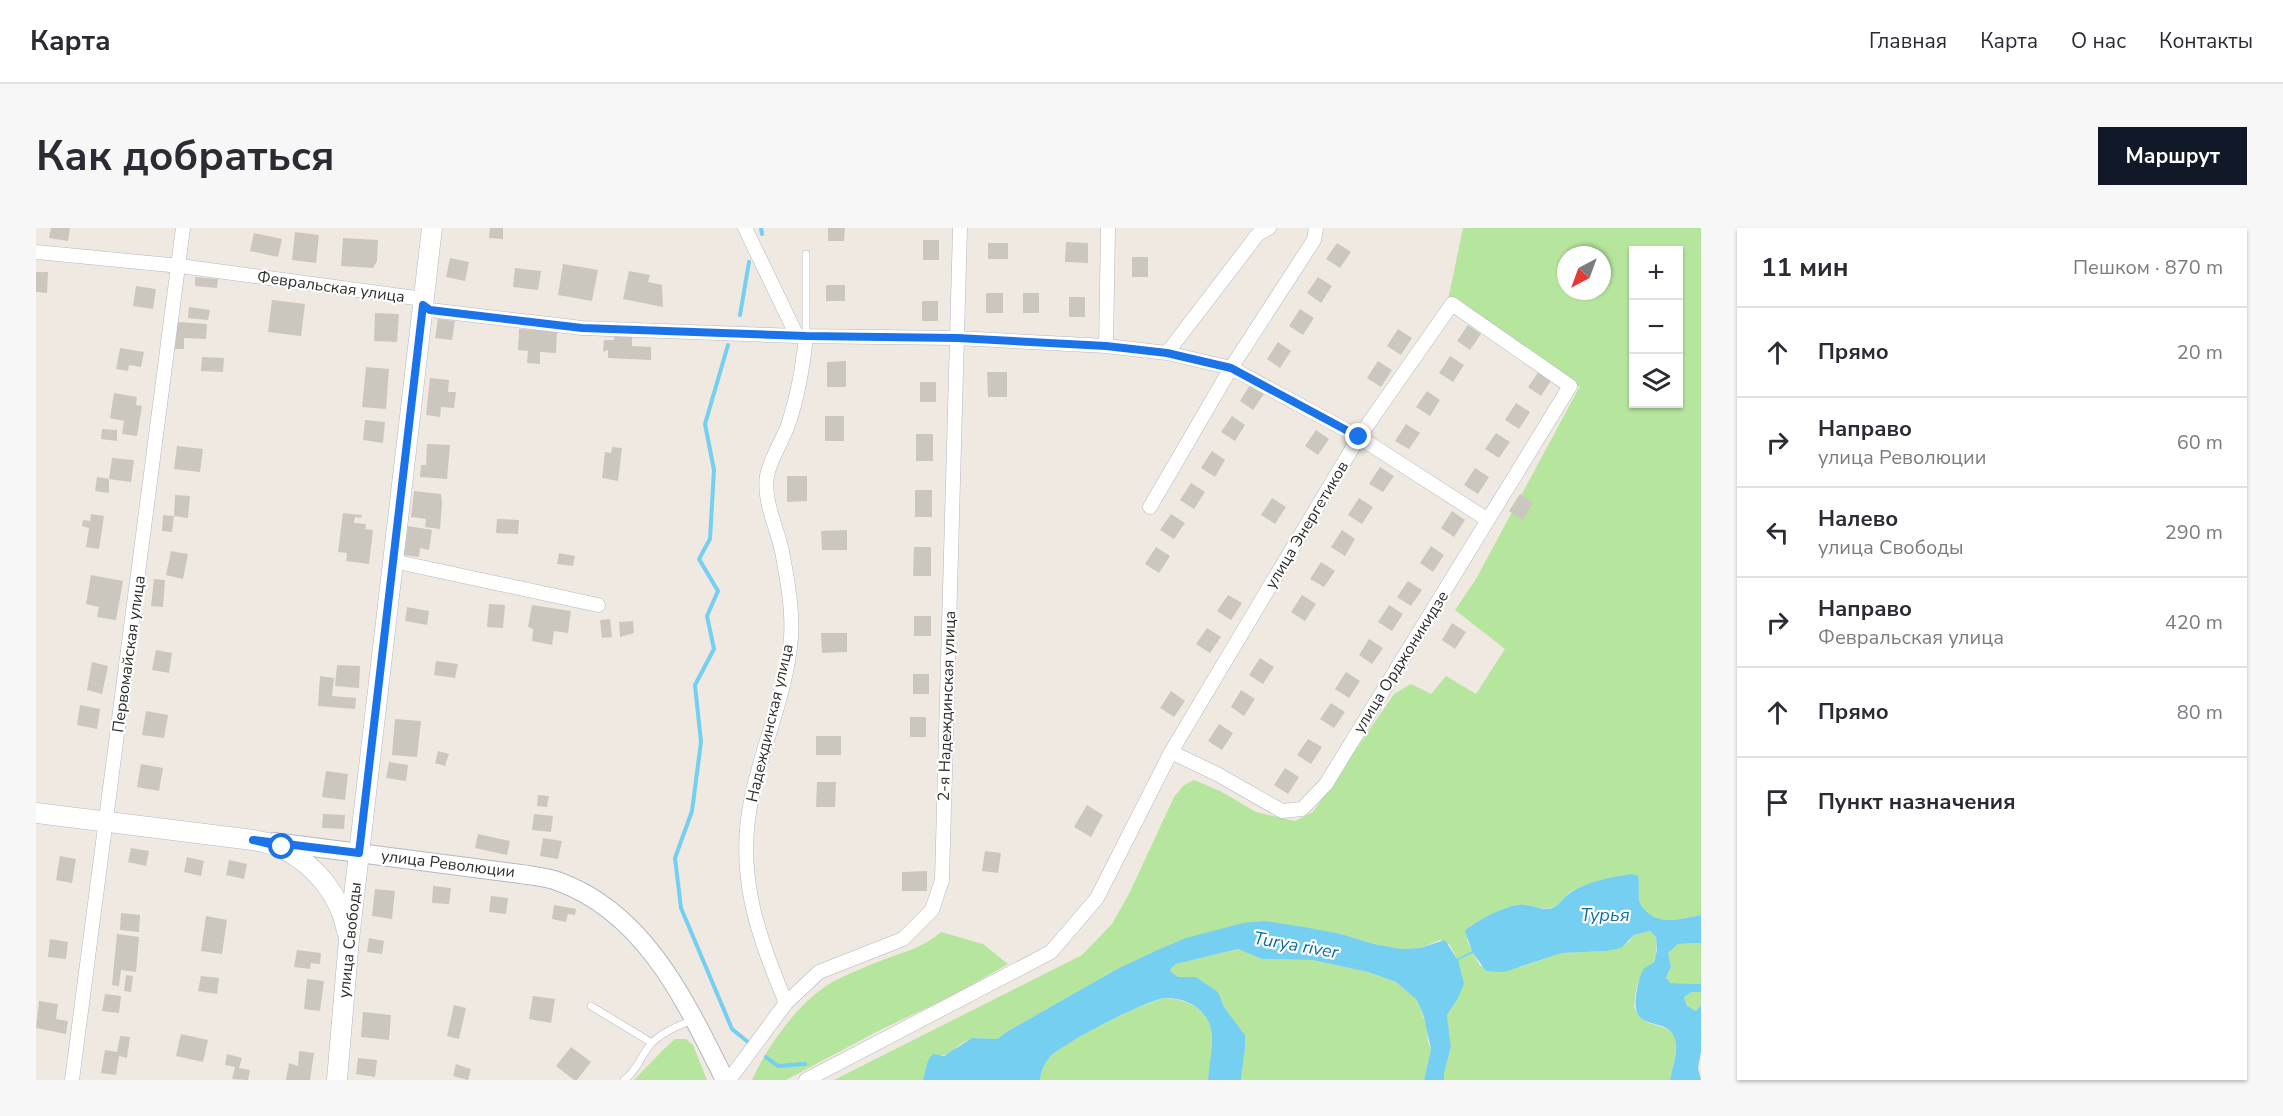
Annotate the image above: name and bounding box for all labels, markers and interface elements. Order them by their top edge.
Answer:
text: Карта [30,22,111,60]
text: Главная [1869,27,1947,55]
text: Карта [1980,27,2038,55]
text: О нас [2071,27,2126,55]
text: Контакты [2159,27,2253,55]
button: Маршрут [2098,127,2247,185]
text: Как добраться [36,128,335,185]
north arrow [1557,246,1611,300]
map controls [1629,246,1683,408]
button: + [1629,246,1683,300]
text: 11 мин [1761,250,1849,285]
text: Пешком · 870 m [2073,254,2223,281]
street label: Февральская улица [256,266,406,308]
button: − [1629,300,1683,354]
icon: ahead [1761,336,1794,369]
text: Прямо [1818,337,1889,367]
text: 20 m [2177,339,2223,366]
button: layers [1629,354,1683,408]
text: Направо [1818,414,1912,444]
route end [1345,423,1371,449]
icon: right [1761,426,1794,459]
text: 60 m [2177,429,2223,456]
text: улица Революции [1818,444,1986,471]
street label: улица Энергетиков [1260,457,1354,593]
text: Налево [1818,504,1898,534]
icon: left [1761,516,1794,549]
text: 290 m [2165,519,2223,546]
text: улица Свободы [1818,534,1964,561]
street label: Первомайская улица [107,574,151,734]
street label: улица Орджоникидзе [1348,587,1454,737]
text: Направо [1818,594,1912,624]
icon: right [1761,606,1794,639]
text: 420 m [2165,609,2223,636]
street label: 2-я Надеждинская улица [933,610,961,802]
text: Февральская улица [1818,624,2004,651]
street label: Надеждинская улица [741,642,799,804]
icon: ahead [1761,696,1794,729]
text: Прямо [1818,697,1889,727]
text: 80 m [2177,699,2223,726]
icon: arrive [1761,786,1794,819]
text: Пункт назначения [1818,787,2016,817]
route start [268,833,294,859]
street label: улица Революции [380,845,516,883]
street label: улица Свободы [333,881,367,999]
water label: Турья [1580,903,1630,927]
water label: Turya river [1252,926,1341,964]

